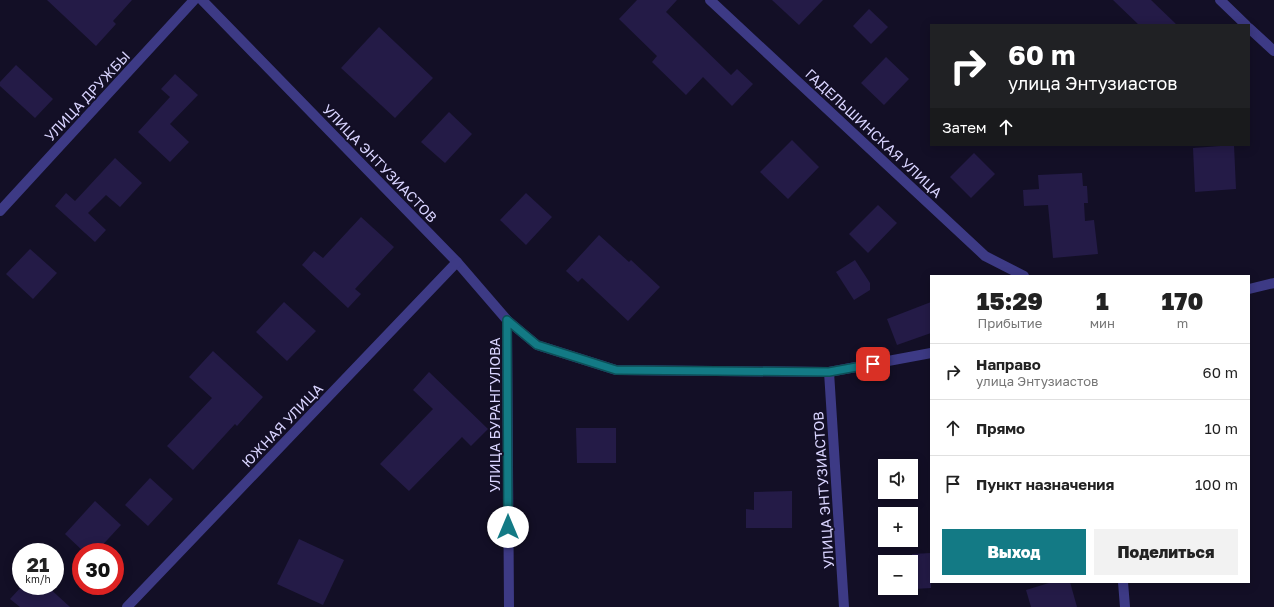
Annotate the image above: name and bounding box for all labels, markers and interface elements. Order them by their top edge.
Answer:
text: 60 m [1008,38,1075,71]
icon: right [942,40,994,92]
street label: УЛИЦА ДРУЖБЫ [41,47,133,145]
street label: ГАДЕЛЬШИНСКАЯ УЛИЦА [802,65,946,201]
text: улица Энтузиастов [1008,72,1177,94]
street label: УЛИЦА ЭНТУЗИАСТОВ [319,100,441,226]
icon: ahead [995,116,1017,138]
text: Затем [942,118,987,136]
text: 15:29 [977,286,1043,315]
text: 1 [1096,286,1109,315]
text: 170 [1162,286,1203,315]
text: Прибытие [977,315,1042,331]
text: мин [1090,315,1115,331]
text: m [1177,315,1188,331]
street label: УЛИЦА БУРАНГУЛОВА [486,337,503,493]
pin [856,347,890,381]
icon: arrive [862,353,884,375]
text: Направо [976,355,1041,373]
icon: right [942,361,964,383]
text: 60 m [1203,363,1238,381]
text: улица Энтузиастов [976,373,1098,389]
street label: ЮЖНАЯ УЛИЦА [238,379,326,470]
street label: УЛИЦА ЭНТУЗИАСТОВ [809,411,837,569]
icon: ahead [942,417,964,439]
text: Прямо [976,419,1025,437]
text: 10 m [1204,419,1238,437]
map controls [878,459,918,595]
button: sound [878,459,918,499]
icon: arrive [942,473,964,495]
text: Пункт назначения [976,475,1114,493]
text: 100 m [1195,475,1238,493]
position arrow [487,506,529,548]
button: + [878,507,918,547]
button: Выход [942,529,1086,575]
button: Поделиться [1094,529,1238,575]
speed limit sign: 30 [72,543,124,595]
text: 21 [27,552,49,576]
button: − [878,555,918,595]
text: km/h [25,573,51,585]

